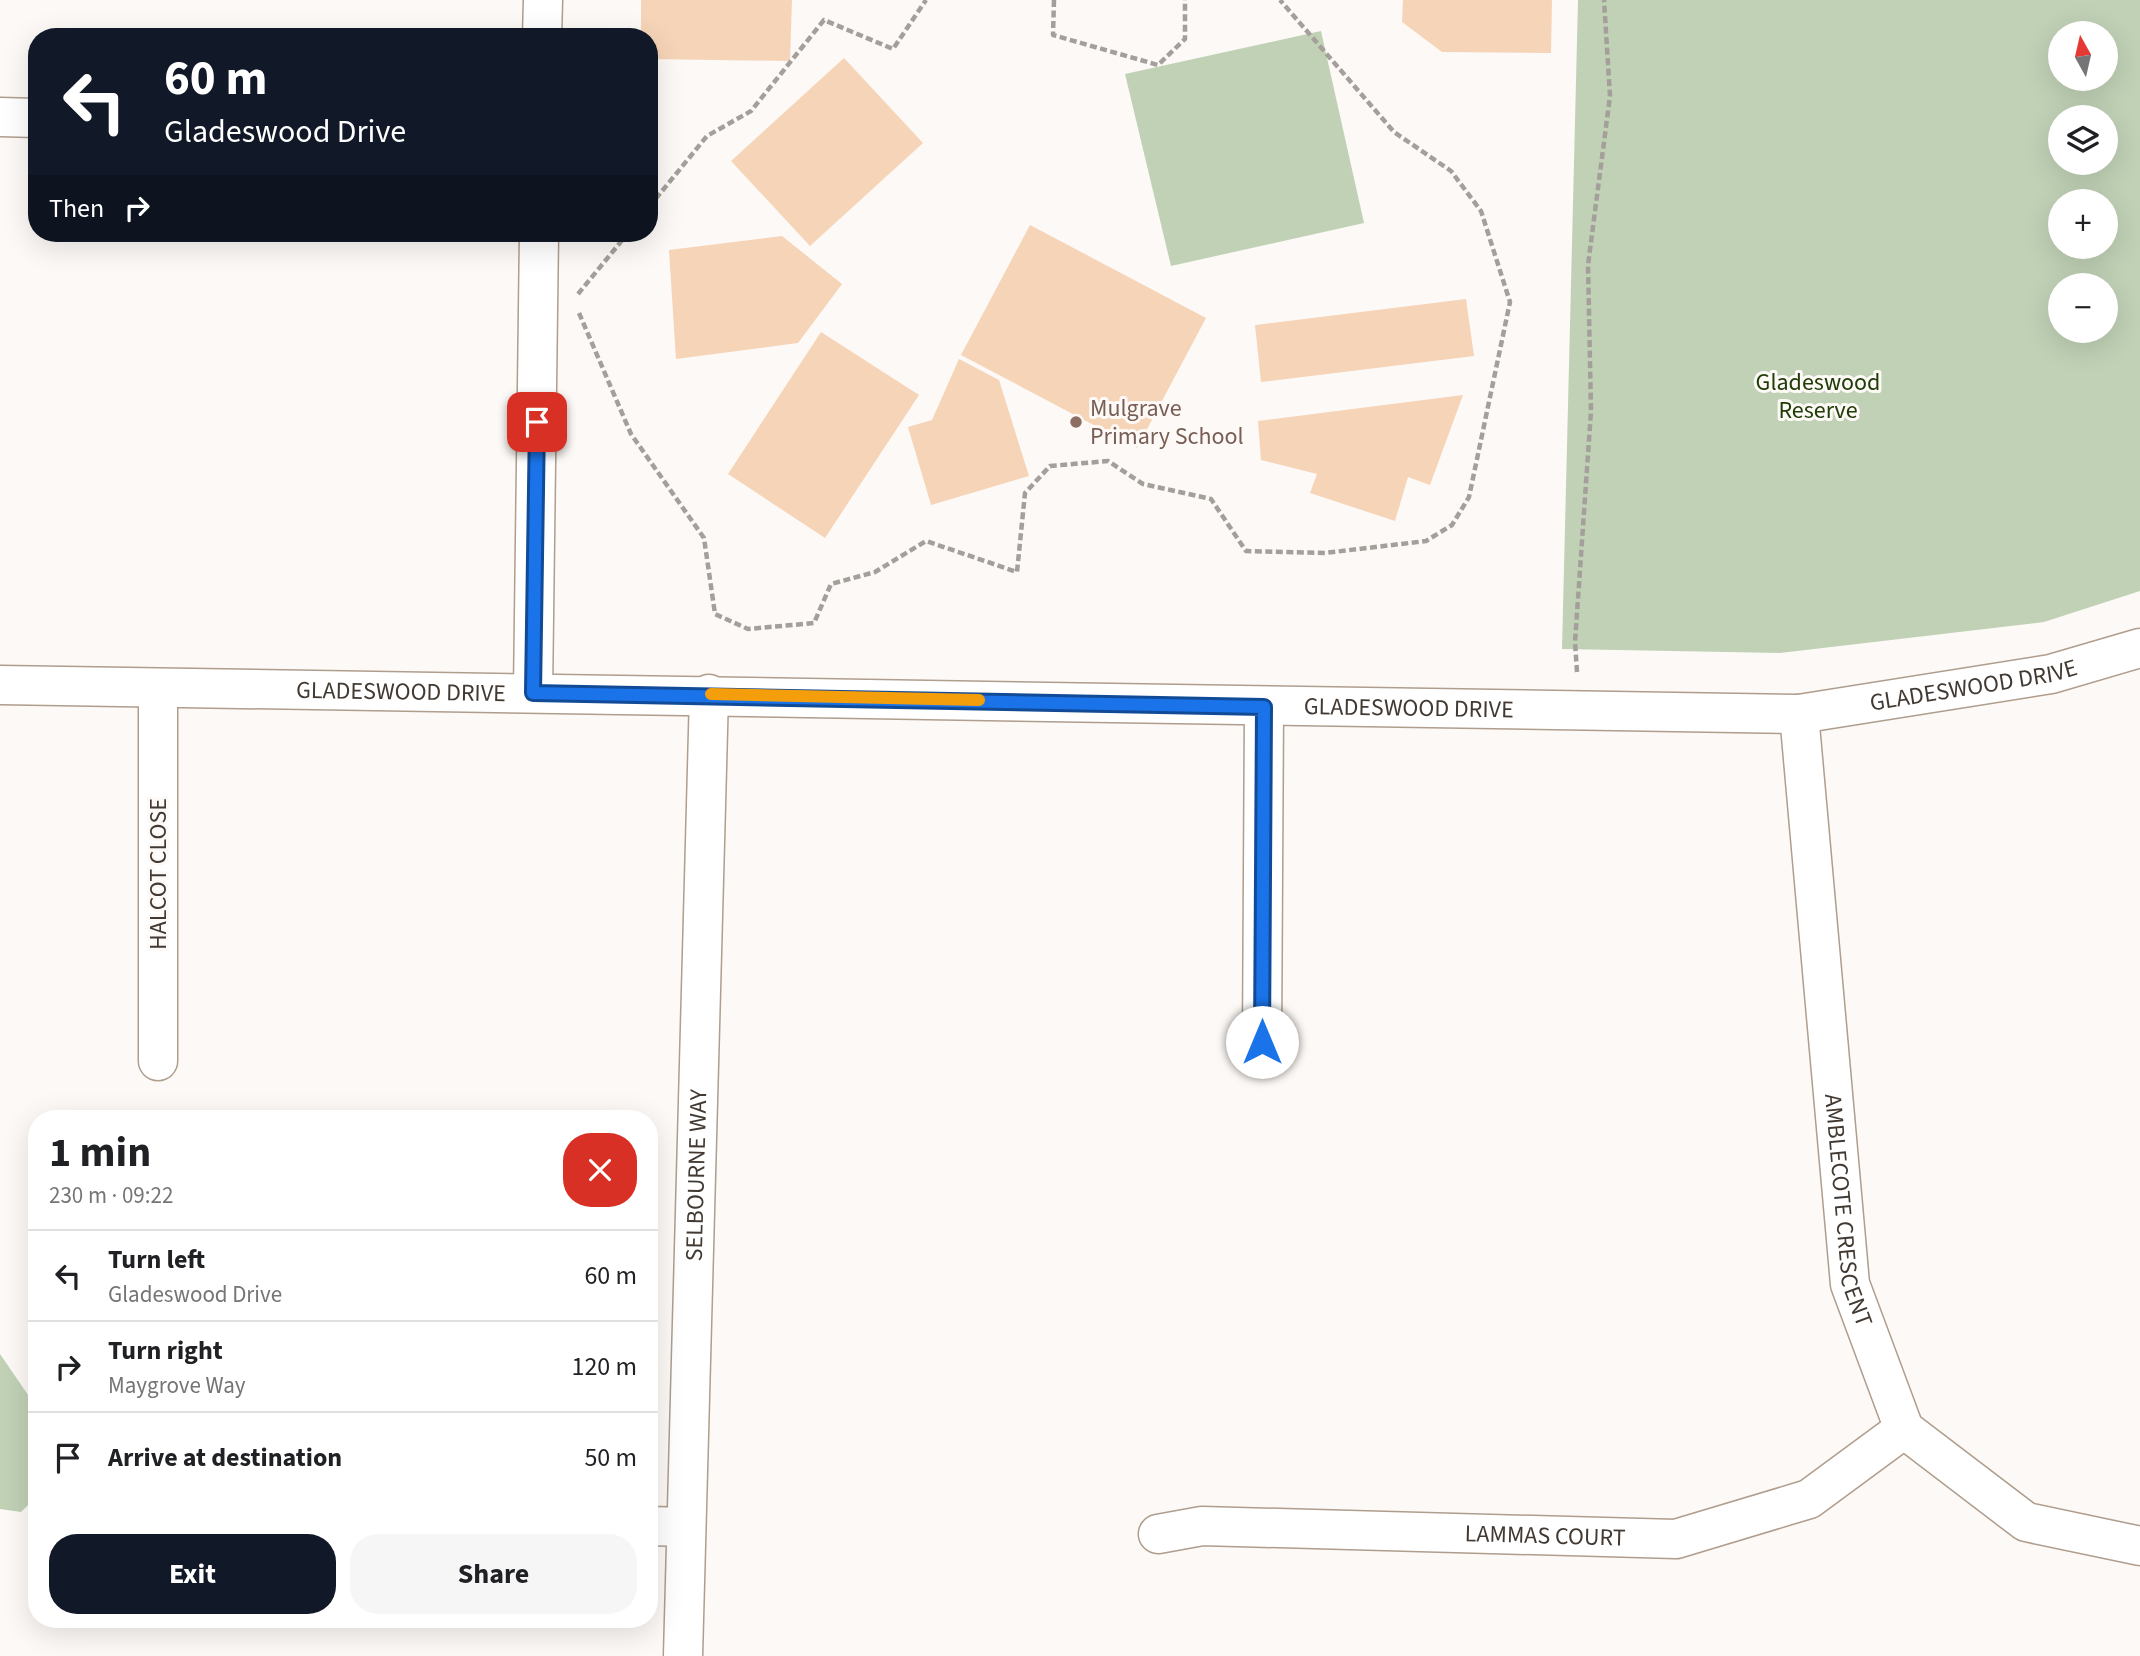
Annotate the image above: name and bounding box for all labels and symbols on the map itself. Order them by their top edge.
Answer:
north arrow [2048,21,2118,91]
park label: Gladeswood Reserve [1756,365,1880,428]
place label: Mulgrave Primary School [1090,391,1244,454]
pin [507,392,567,452]
marker: Mulgrave Primary School [1068,414,1084,430]
street label: GLADESWOOD DRIVE [1867,650,2081,720]
street label: GLADESWOOD DRIVE [296,672,506,711]
street label: GLADESWOOD DRIVE [1304,689,1514,727]
street label: HALCOT CLOSE [141,798,176,950]
position arrow [1225,1005,1299,1079]
street label: SELBOURNE WAY [676,1088,716,1262]
street label: AMBLECOTE CRESCENT [1816,1092,1882,1332]
street label: LAMMAS COURT [1464,1516,1626,1555]

